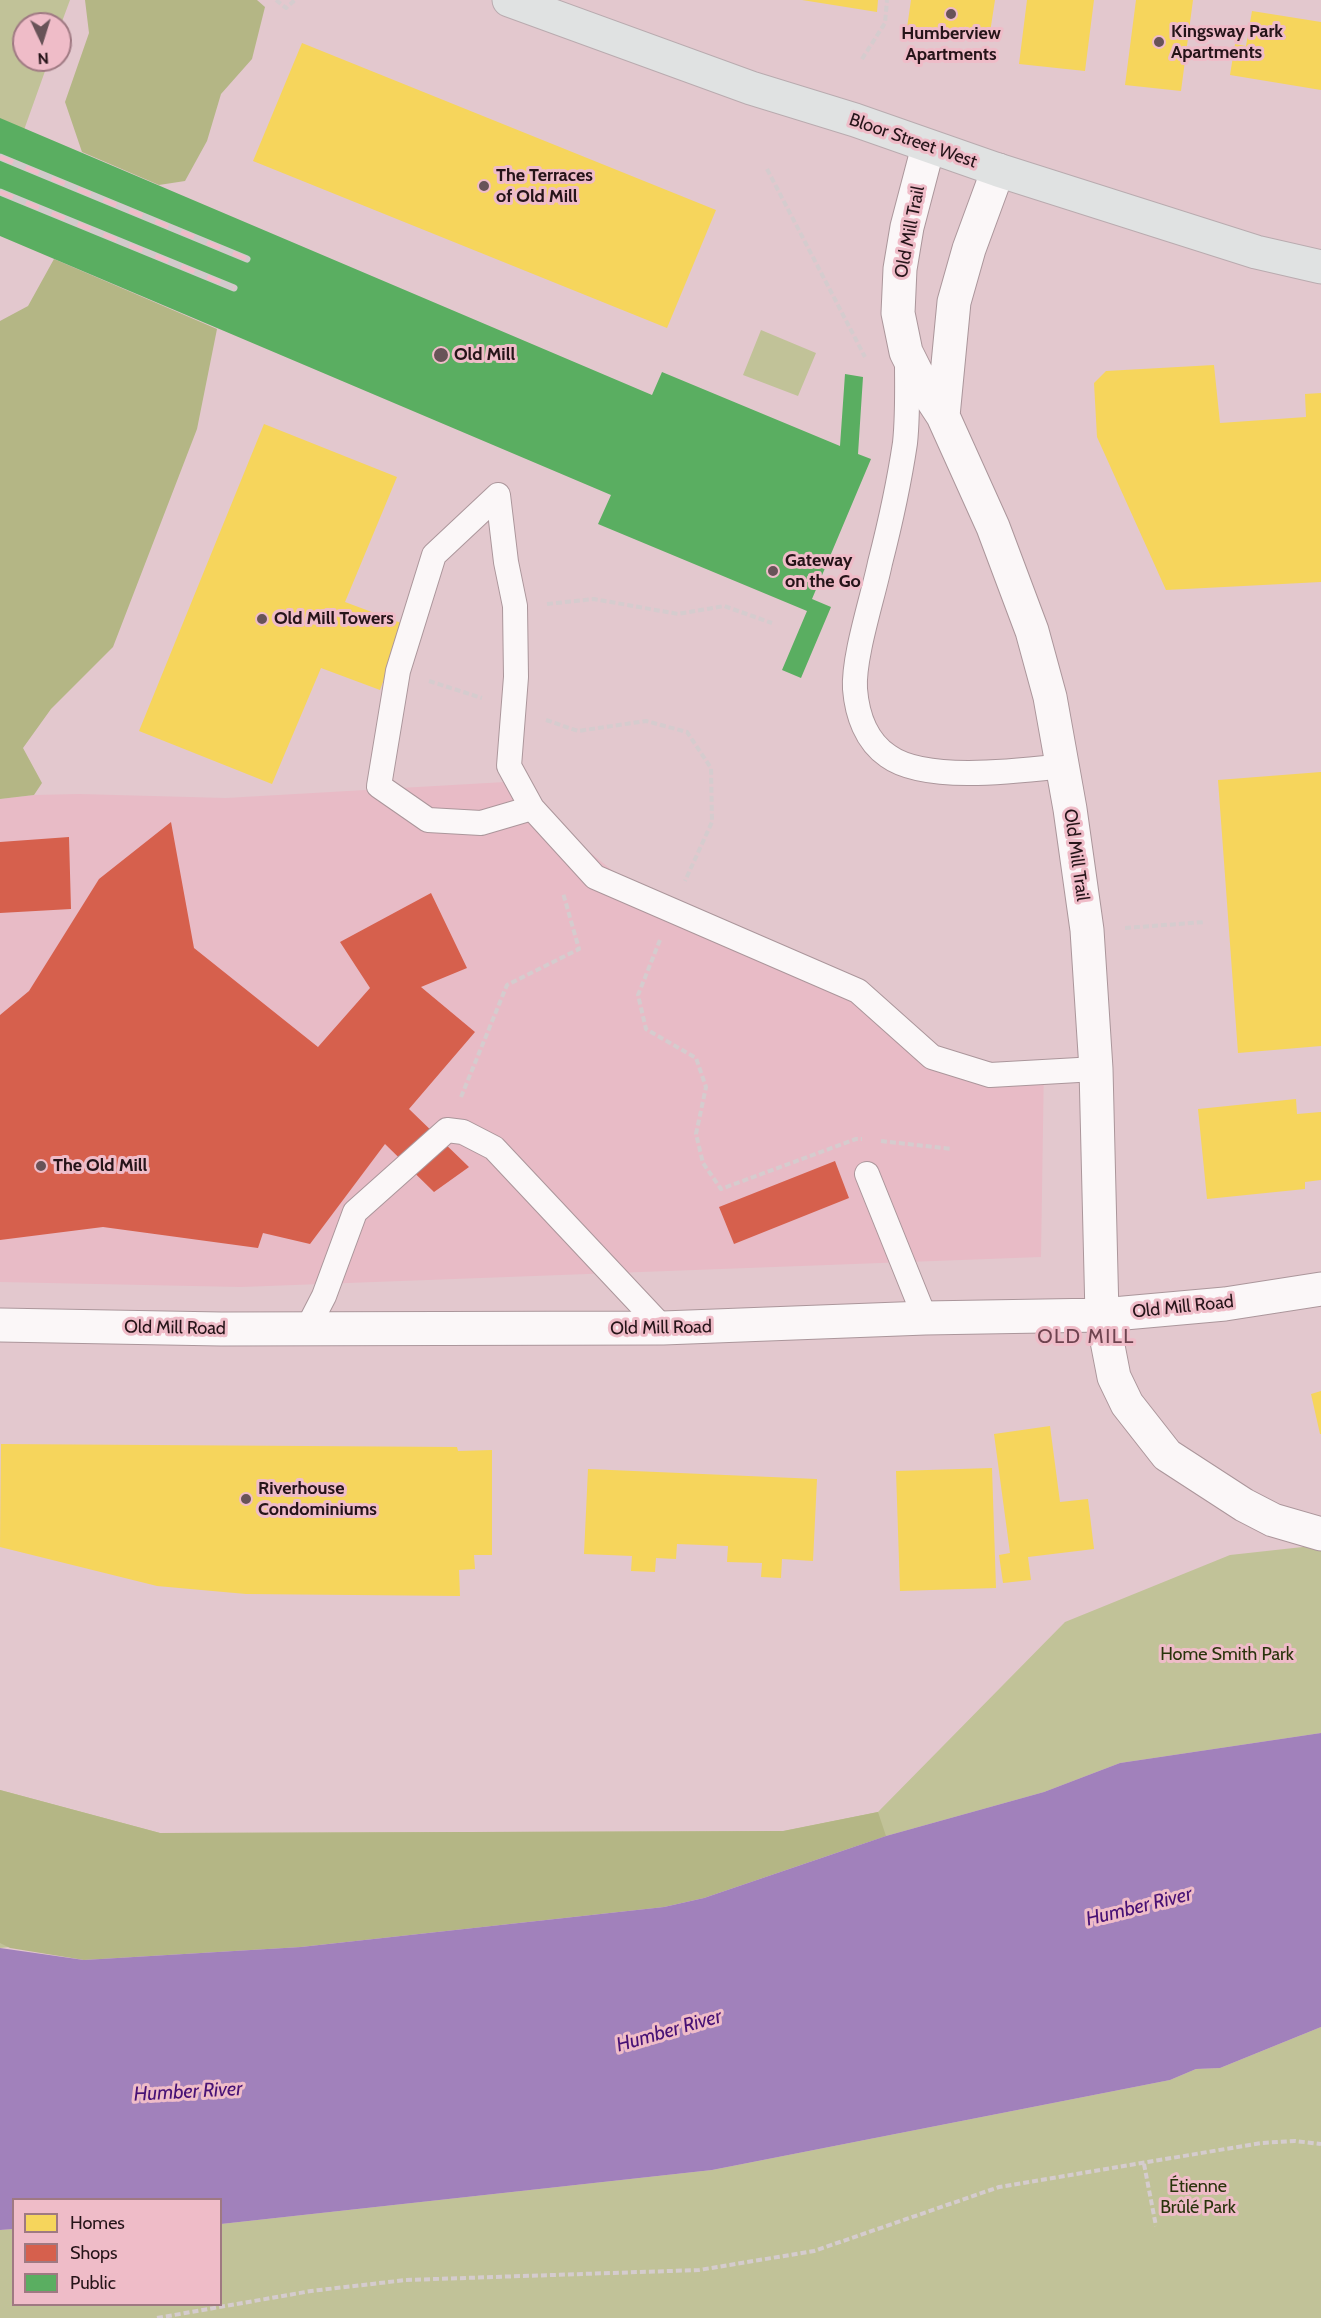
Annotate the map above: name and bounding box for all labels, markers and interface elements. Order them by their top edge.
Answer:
marker: Humberview Apartments [944,7,958,21]
north arrow [12,12,72,72]
place label: Kingsway Park Apartments [1171,21,1283,63]
place label: Humberview Apartments [901,23,1001,66]
marker: Kingsway Park Apartments [1152,35,1166,49]
text: N [37,49,49,68]
street label: Bloor Street West [846,109,980,173]
place label: The Terraces of Old Mill [496,165,593,207]
marker: The Terraces of Old Mill [477,179,491,193]
street label: Old Mill Trail [891,184,929,280]
place label: Old Mill [454,344,515,366]
marker: Old Mill [432,346,450,364]
place label: Gateway on the Go [785,550,861,592]
marker: Gateway on the Go [766,564,780,578]
place label: Old Mill Towers [274,608,394,630]
marker: Old Mill Towers [255,612,269,626]
street label: Old Mill Trail [1059,807,1093,903]
place label: The Old Mill [53,1155,147,1177]
marker: The Old Mill [34,1159,48,1173]
street label: Old Mill Road [1131,1291,1235,1323]
street label: Old Mill Road [124,1316,226,1340]
street label: Old Mill Road [610,1316,712,1340]
district label: OLD MILL [1037,1325,1135,1349]
place label: Riverhouse Condominiums [258,1478,377,1520]
marker: Riverhouse Condominiums [239,1492,253,1506]
park label: Home Smith Park [1160,1644,1294,1666]
water label: Humber River [1083,1882,1195,1932]
water label: Humber River [613,2004,725,2058]
water label: Humber River [133,2077,243,2107]
park label: Étienne Brûlé Park [1160,2176,1236,2218]
legend [12,2198,222,2306]
text: Homes [70,2212,125,2234]
text: Shops [70,2242,118,2264]
text: Public [70,2272,116,2294]

